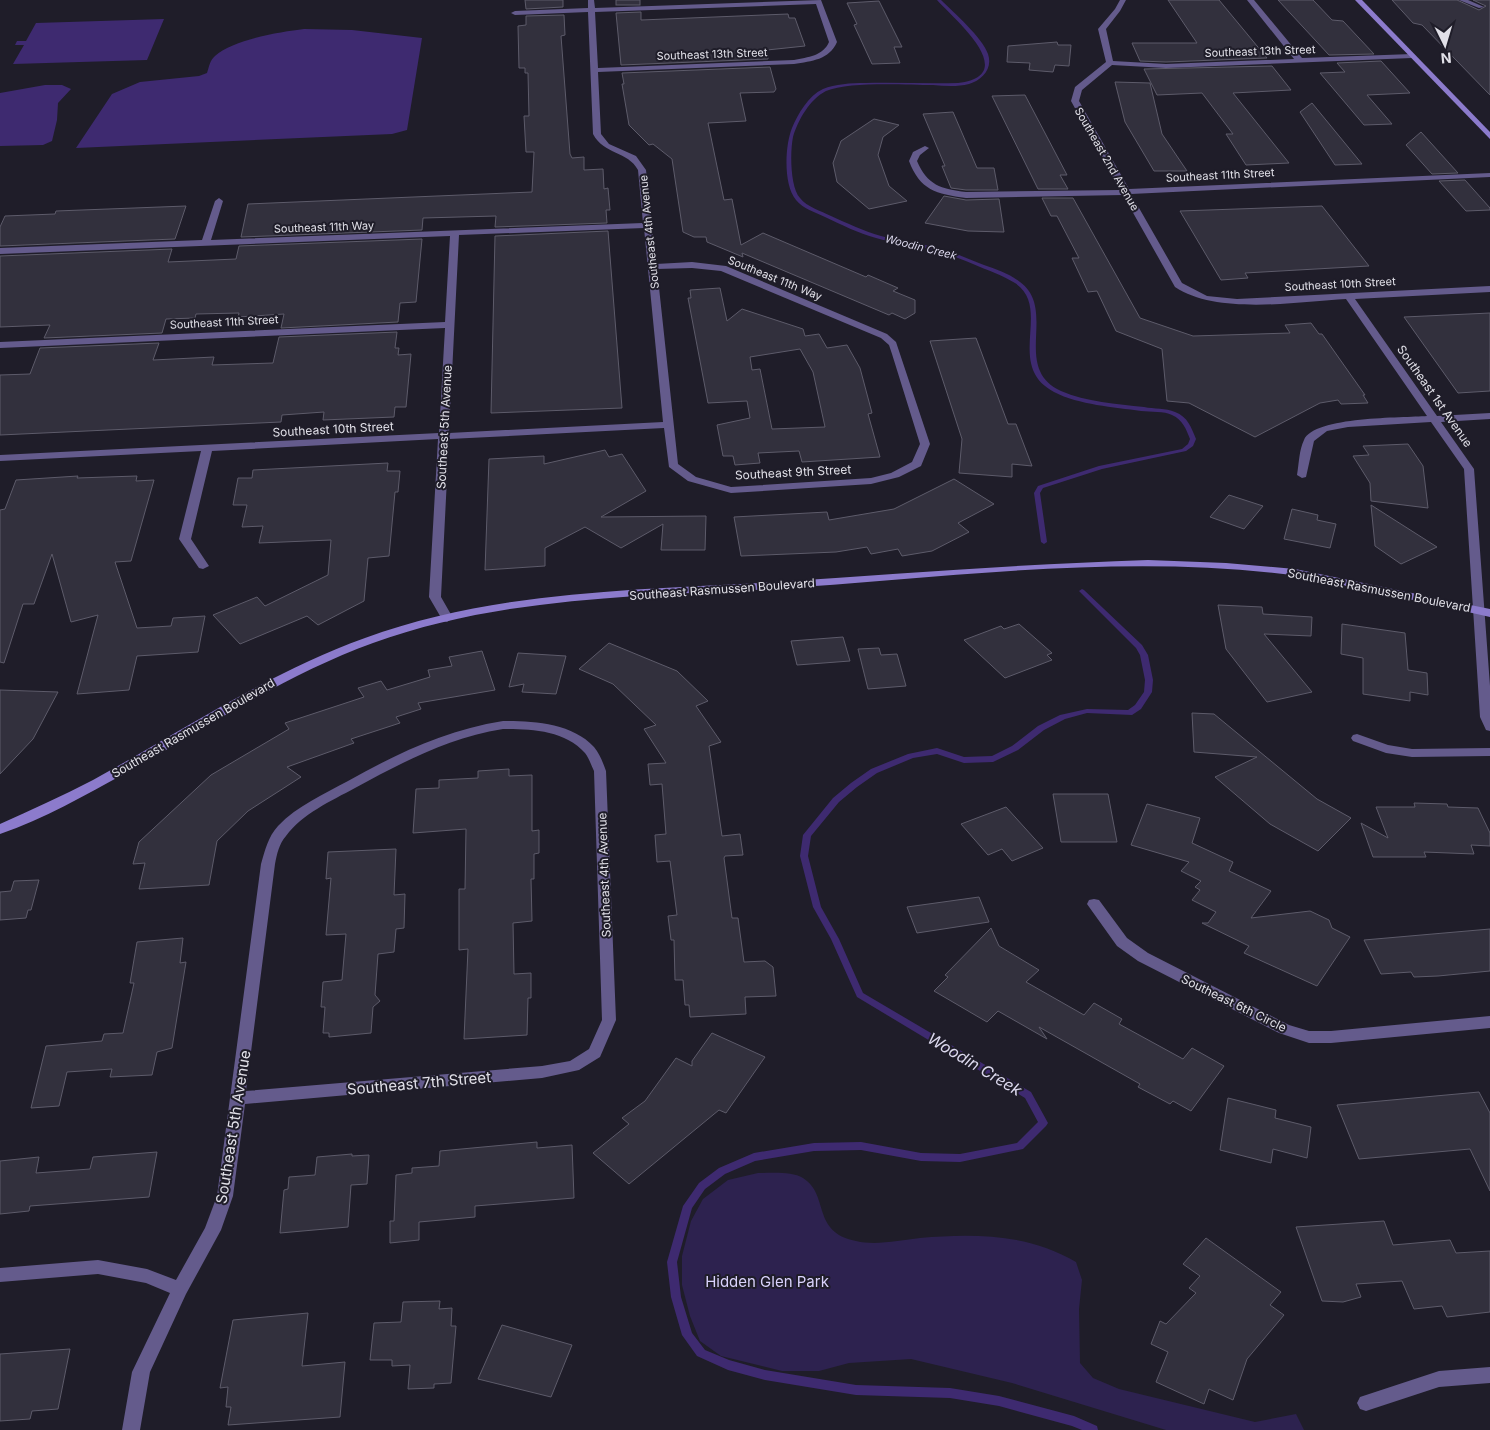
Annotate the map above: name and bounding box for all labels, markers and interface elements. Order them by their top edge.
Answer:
north arrow [1420,20,1470,70]
street label: Southeast 13th Street [1204,42,1316,60]
street label: Southeast 13th Street [656,45,768,63]
text: N [1440,50,1452,67]
street label: Southeast 2nd Avenue [1072,105,1142,213]
street label: Southeast 11th Street [1165,165,1275,185]
street label: Southeast 4th Avenue [636,174,662,290]
street label: Southeast 11th Way [274,218,374,236]
water label: Woodin Creek [884,231,959,263]
street label: Southeast 11th Way [726,253,824,303]
street label: Southeast 10th Street [1284,274,1396,294]
street label: Southeast 11th Street [169,312,279,332]
street label: Southeast 1st Avenue [1394,342,1476,450]
street label: Southeast 5th Avenue [433,365,455,489]
street label: Southeast 10th Street [272,418,394,440]
street label: Southeast 9th Street [734,461,852,483]
street label: Southeast Rasmussen Boulevard [1286,565,1472,615]
street label: Southeast Rasmussen Boulevard [629,575,815,603]
street label: Southeast Rasmussen Boulevard [109,675,277,781]
street label: Southeast 4th Avenue [594,812,614,938]
street label: Southeast 6th Circle [1179,971,1289,1035]
water label: Woodin Creek [924,1028,1026,1100]
street label: Southeast 5th Avenue [211,1049,255,1205]
street label: Southeast 7th Street [346,1067,492,1099]
park label: Hidden Glen Park [705,1272,830,1291]

